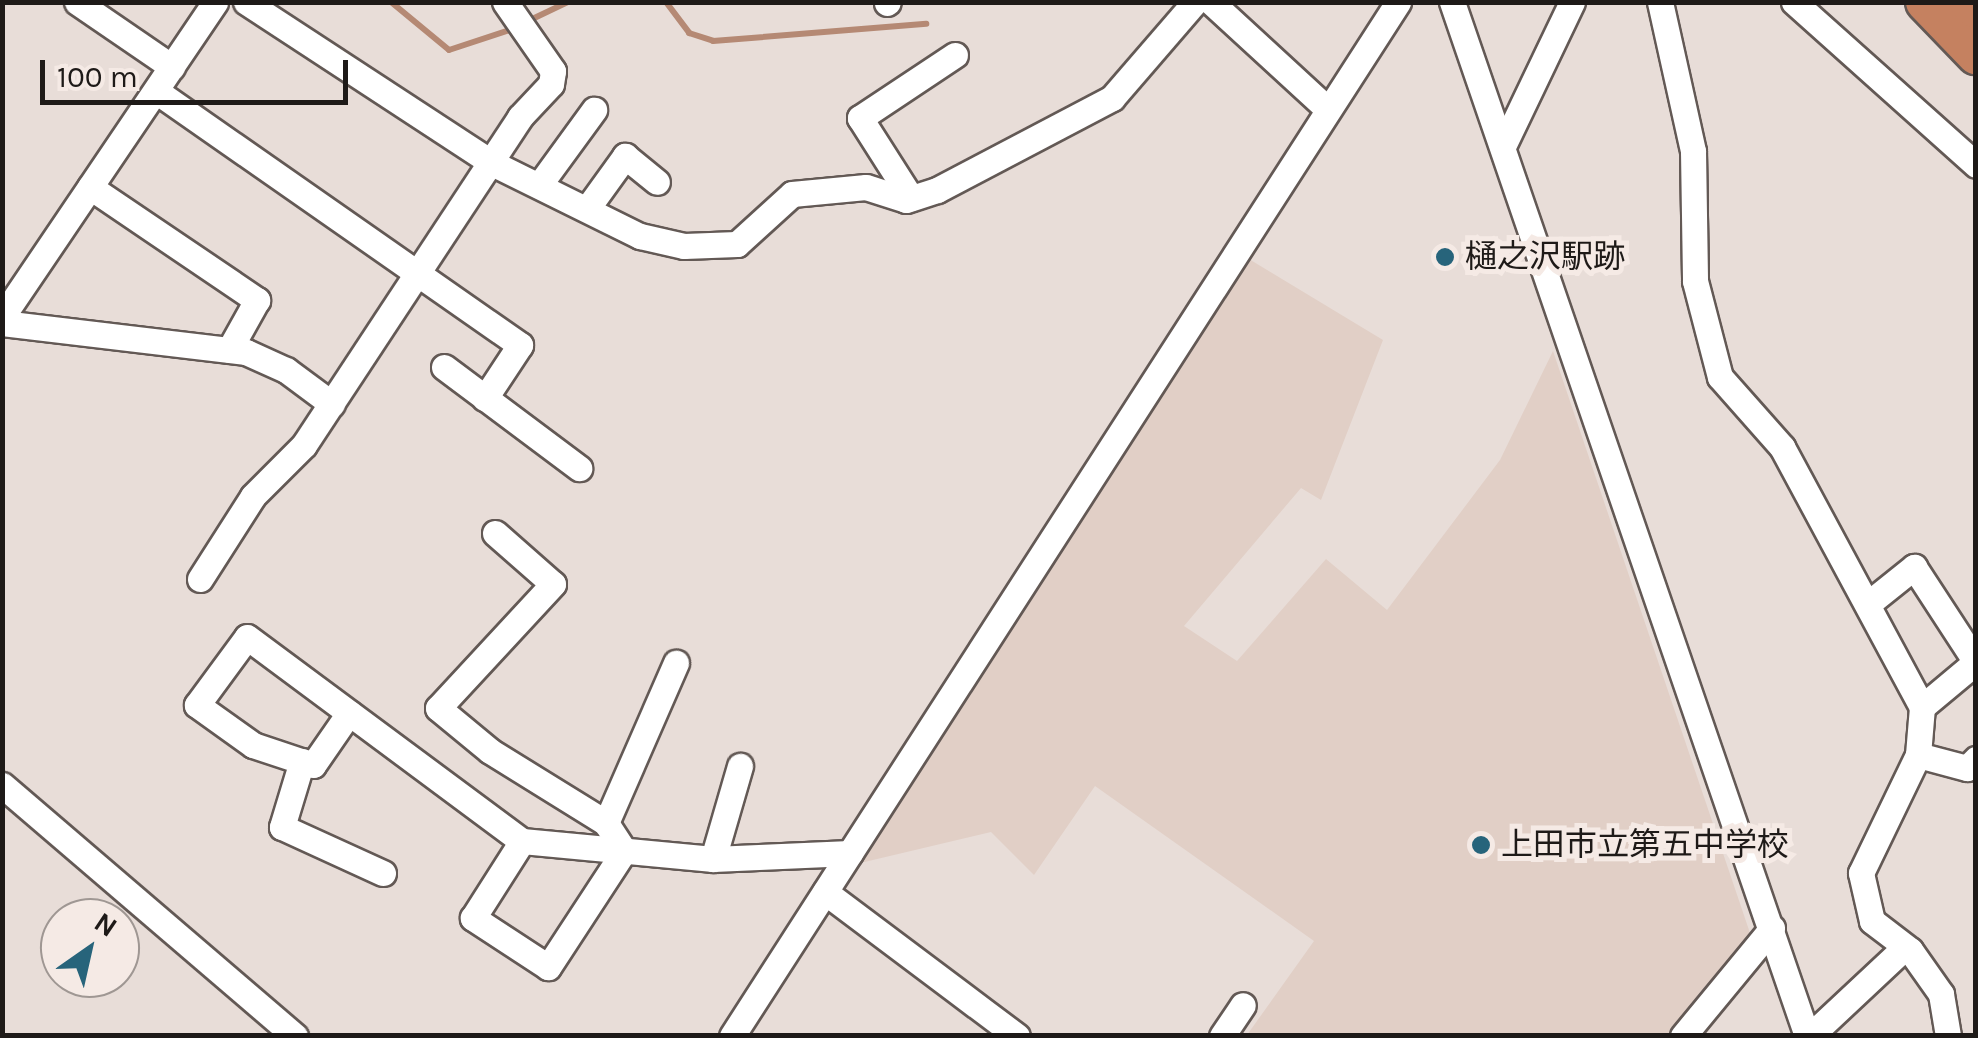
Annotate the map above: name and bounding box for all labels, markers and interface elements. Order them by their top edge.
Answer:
scale bar [45,40,352,102]
text: 100 m [57,59,138,95]
place label: 樋之沢駅跡 [1465,238,1625,276]
marker: 樋之沢駅跡 [1434,246,1456,268]
place label: 上田市立第五中学校 [1501,826,1789,864]
marker: 上田市立第五中学校 [1470,834,1492,856]
north arrow [40,898,140,998]
text: N [88,905,123,944]

